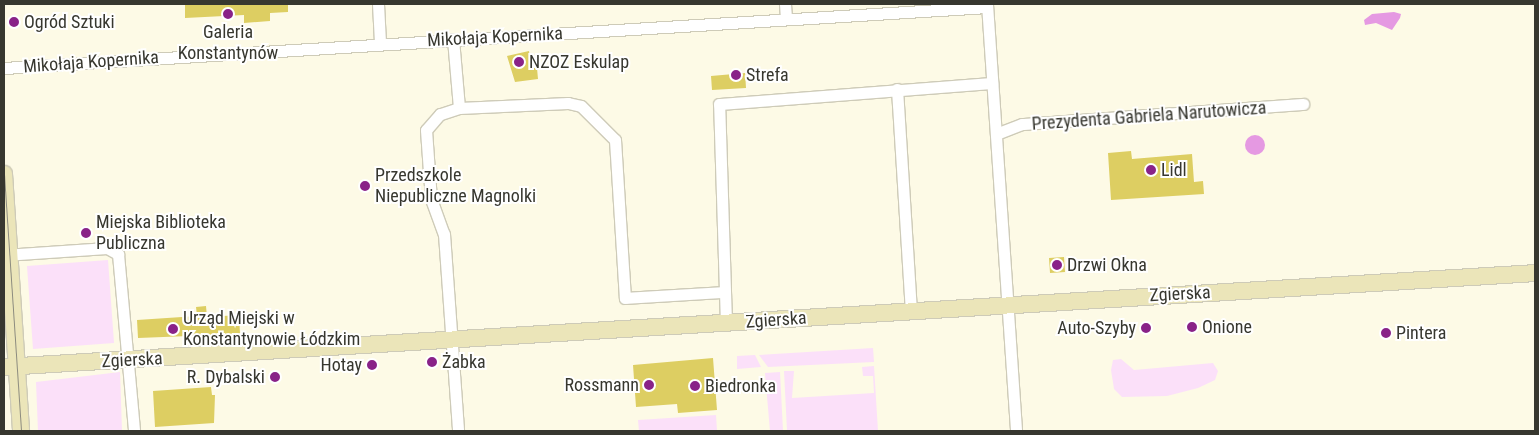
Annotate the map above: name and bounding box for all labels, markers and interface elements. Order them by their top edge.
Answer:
marker: Galeria Konstantynów [222,8,234,20]
place label: Ogród Sztuki [24,11,115,33]
marker: Ogród Sztuki [8,16,20,28]
place label: Galeria Konstantynów [178,22,278,64]
street label: Mikołaja Kopernika [427,23,563,51]
street label: Mikołaja Kopernika [23,46,159,78]
place label: NZOZ Eskulap [529,51,629,73]
marker: NZOZ Eskulap [513,56,525,68]
place label: Strefa [746,64,789,86]
marker: Strefa [730,69,742,81]
street label: Prezydenta Gabriela Narutowicza [1031,97,1267,135]
place label: Lidl [1161,159,1187,181]
marker: Lidl [1145,164,1157,176]
place label: Przedszkole Niepubliczne Magnolki [375,165,536,208]
marker: Przedszkole Niepubliczne Magnolki [359,180,371,192]
place label: Miejska Biblioteka Publiczna [96,212,226,254]
marker: Miejska Biblioteka Publiczna [80,227,92,239]
place label: Drzwi Okna [1067,254,1147,276]
marker: Drzwi Okna [1051,259,1063,271]
street label: Zgierska [1149,282,1211,306]
street label: Zgierska [745,307,807,333]
place label: Urząd Miejski w Konstantynowie Łódzkim [183,308,360,350]
place label: Onione [1202,316,1252,338]
place label: Auto-Szyby [1057,317,1136,339]
marker: Onione [1186,321,1198,333]
marker: Auto-Szyby [1140,322,1152,334]
place label: Pintera [1396,322,1446,344]
marker: Urząd Miejski w Konstantynowie Łódzkim [167,323,179,335]
marker: Pintera [1380,327,1392,339]
street label: Zgierska [101,348,163,372]
place label: Żabka [442,351,486,373]
place label: Hotay [320,354,362,376]
marker: Żabka [426,356,438,368]
marker: Hotay [366,359,378,371]
place label: R. Dybalski [187,366,265,388]
marker: R. Dybalski [269,371,281,383]
place label: Rossmann [564,374,639,396]
place label: Biedronka [705,375,776,397]
marker: Rossmann [643,379,655,391]
marker: Biedronka [689,380,701,392]

